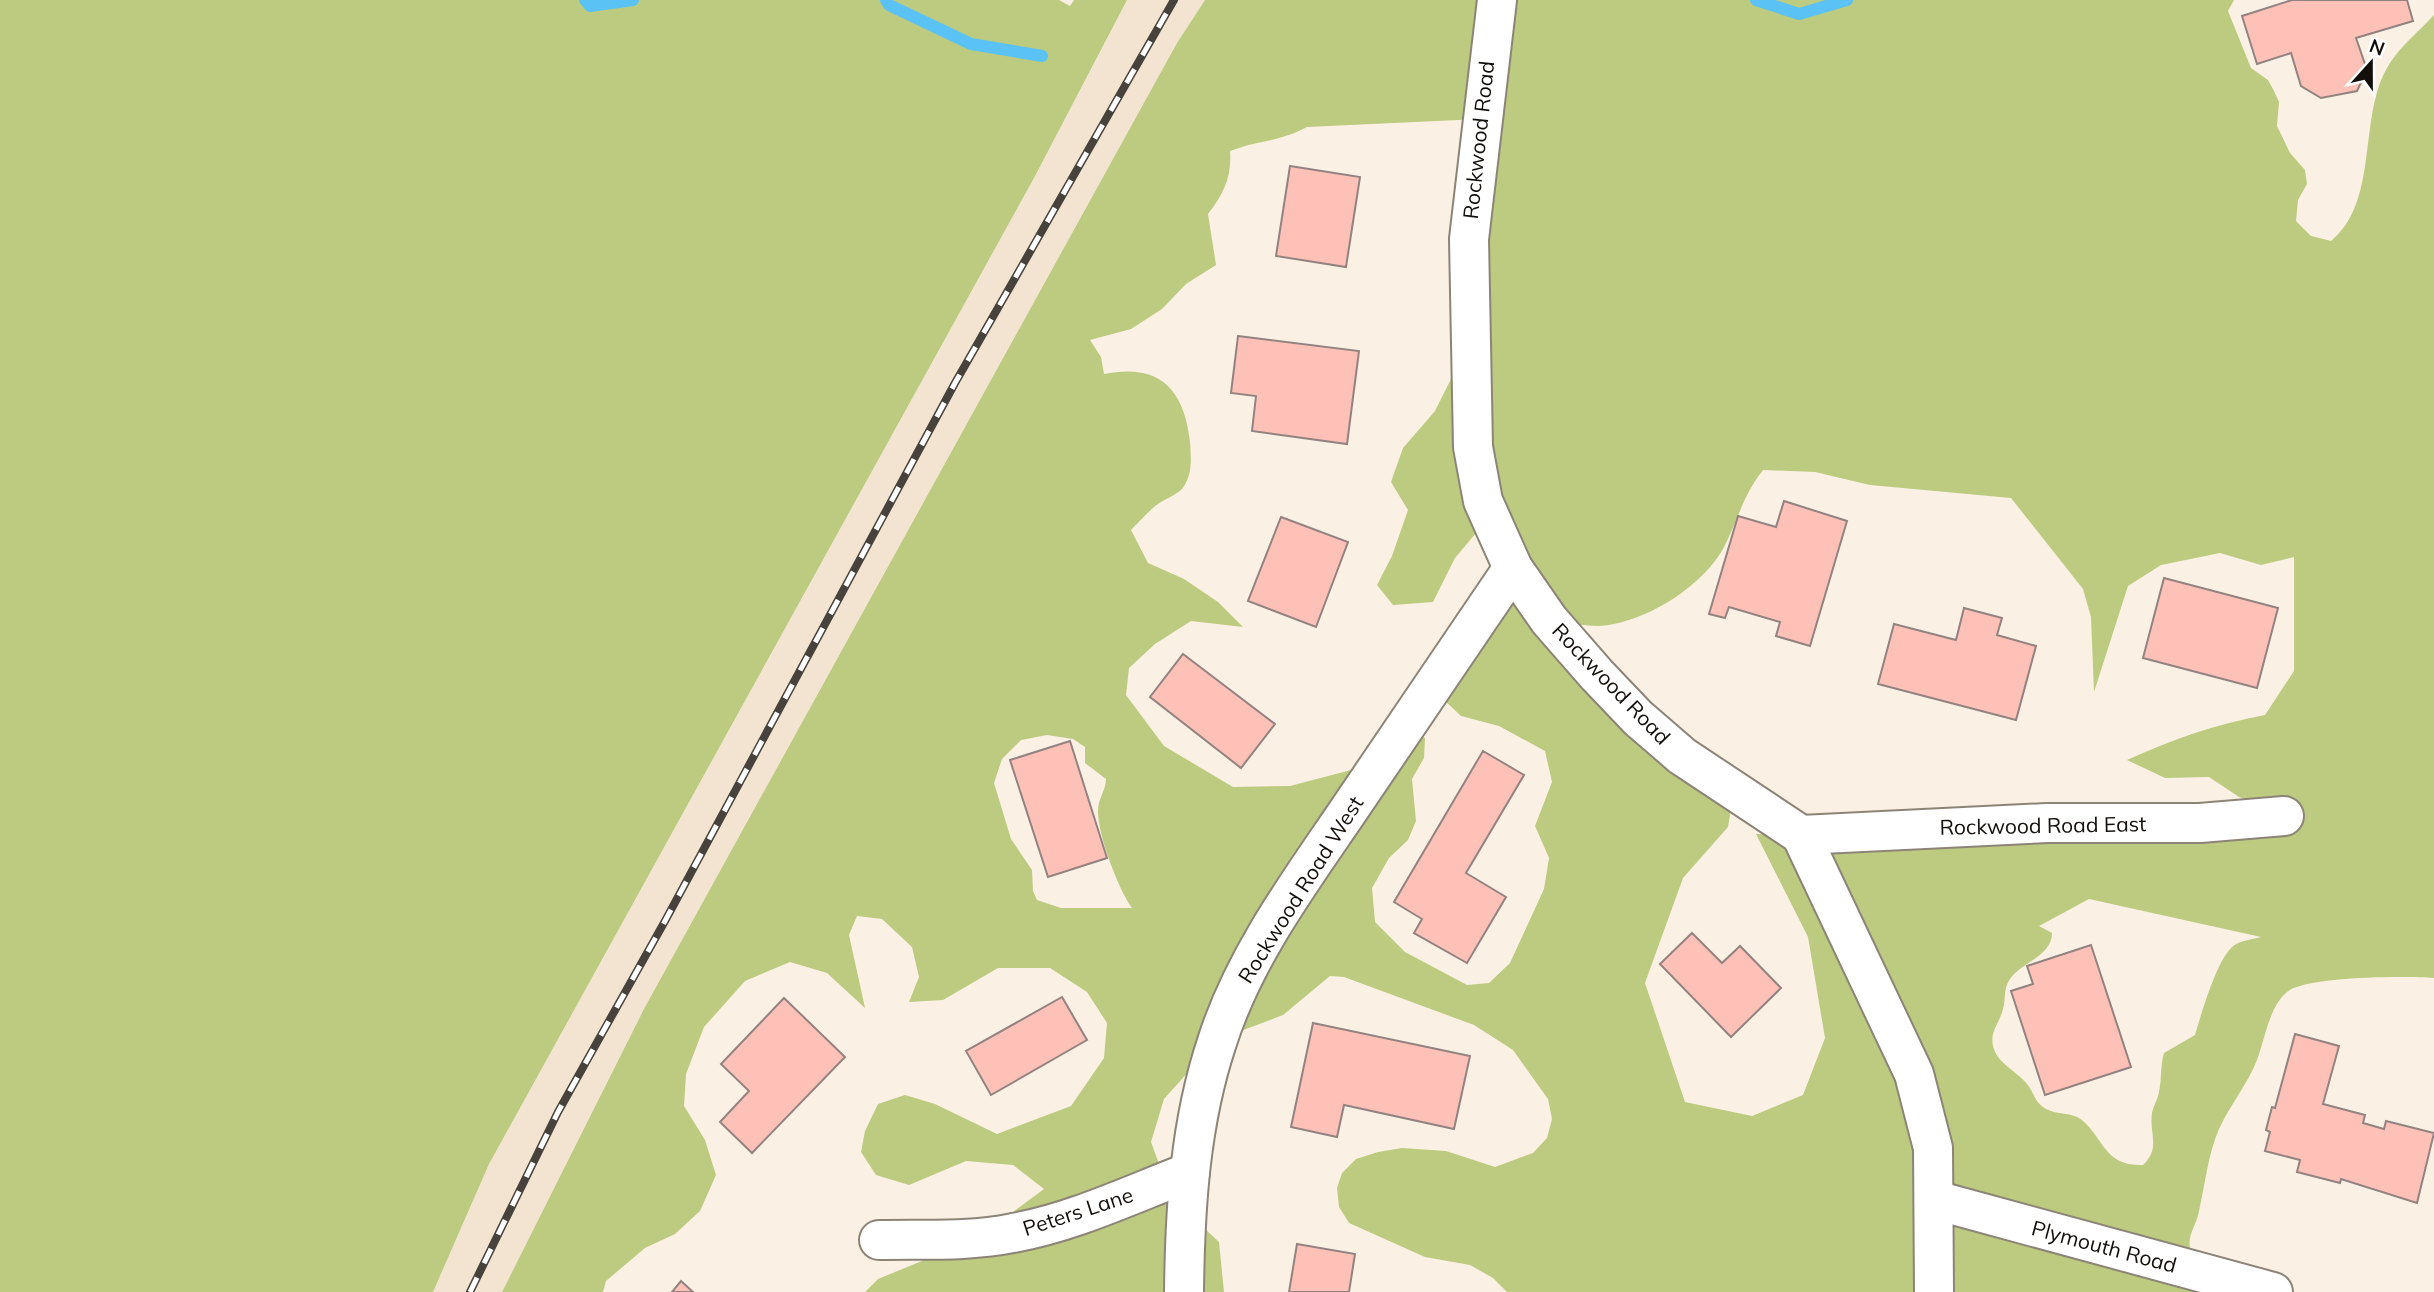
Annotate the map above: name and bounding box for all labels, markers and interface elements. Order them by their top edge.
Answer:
north arrow [2336,28,2406,98]
text: N [2366,33,2388,61]
street label: Rockwood Road [1457,60,1499,220]
street label: Rockwood Road [1547,617,1676,749]
street label: Rockwood Road West [1232,791,1368,988]
street label: Rockwood Road East [1939,810,2147,840]
street label: Peters Lane [1019,1181,1136,1241]
street label: Plymouth Road [2029,1214,2180,1278]

